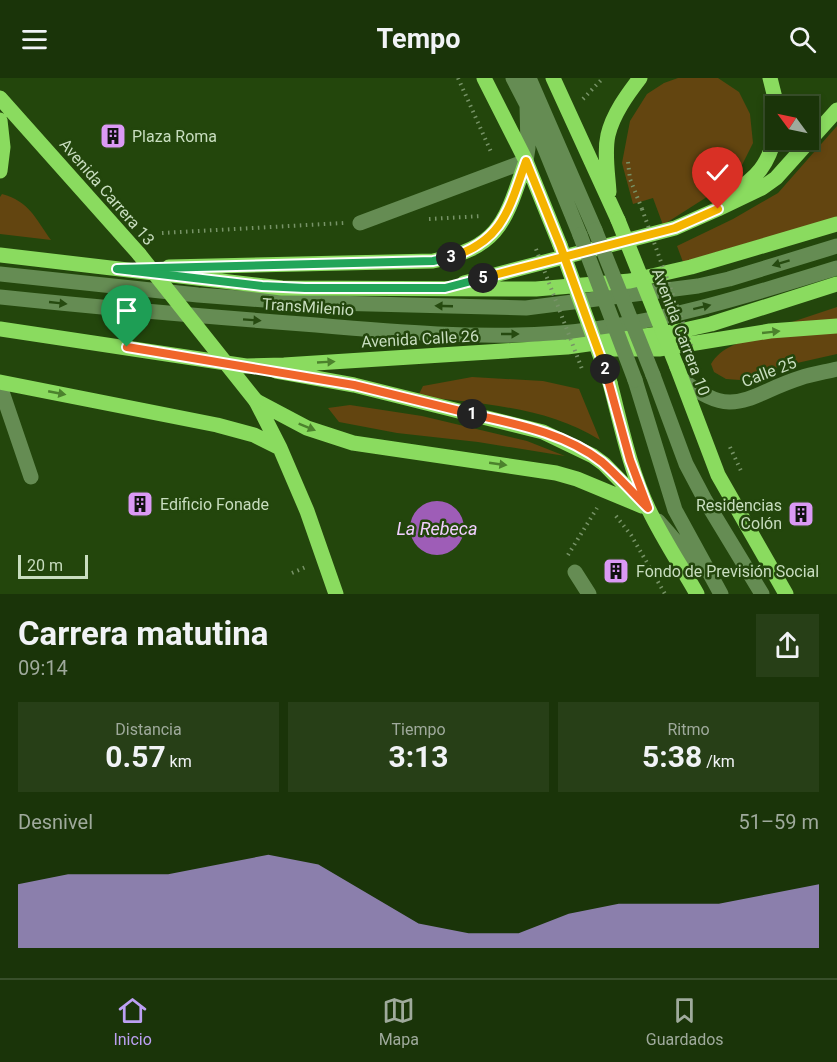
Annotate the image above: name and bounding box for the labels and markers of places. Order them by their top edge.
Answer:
building icon: Plaza Roma [98,121,128,151]
place label: Plaza Roma [132,127,217,146]
pin [692,147,743,209]
pin: 3 [436,242,466,272]
pin: 5 [468,263,498,293]
pin [101,285,152,347]
pin: 2 [590,354,620,384]
pin: 1 [457,399,487,429]
building icon: Edificio Fonade [125,489,155,519]
place label: Edificio Fonade [160,495,269,514]
place label: Residencias Colón [696,496,782,533]
building icon: Residencias Colón [786,499,816,529]
building icon: Fondo de Previsión Social [601,556,631,586]
place label: Fondo de Previsión Social [636,562,819,581]

